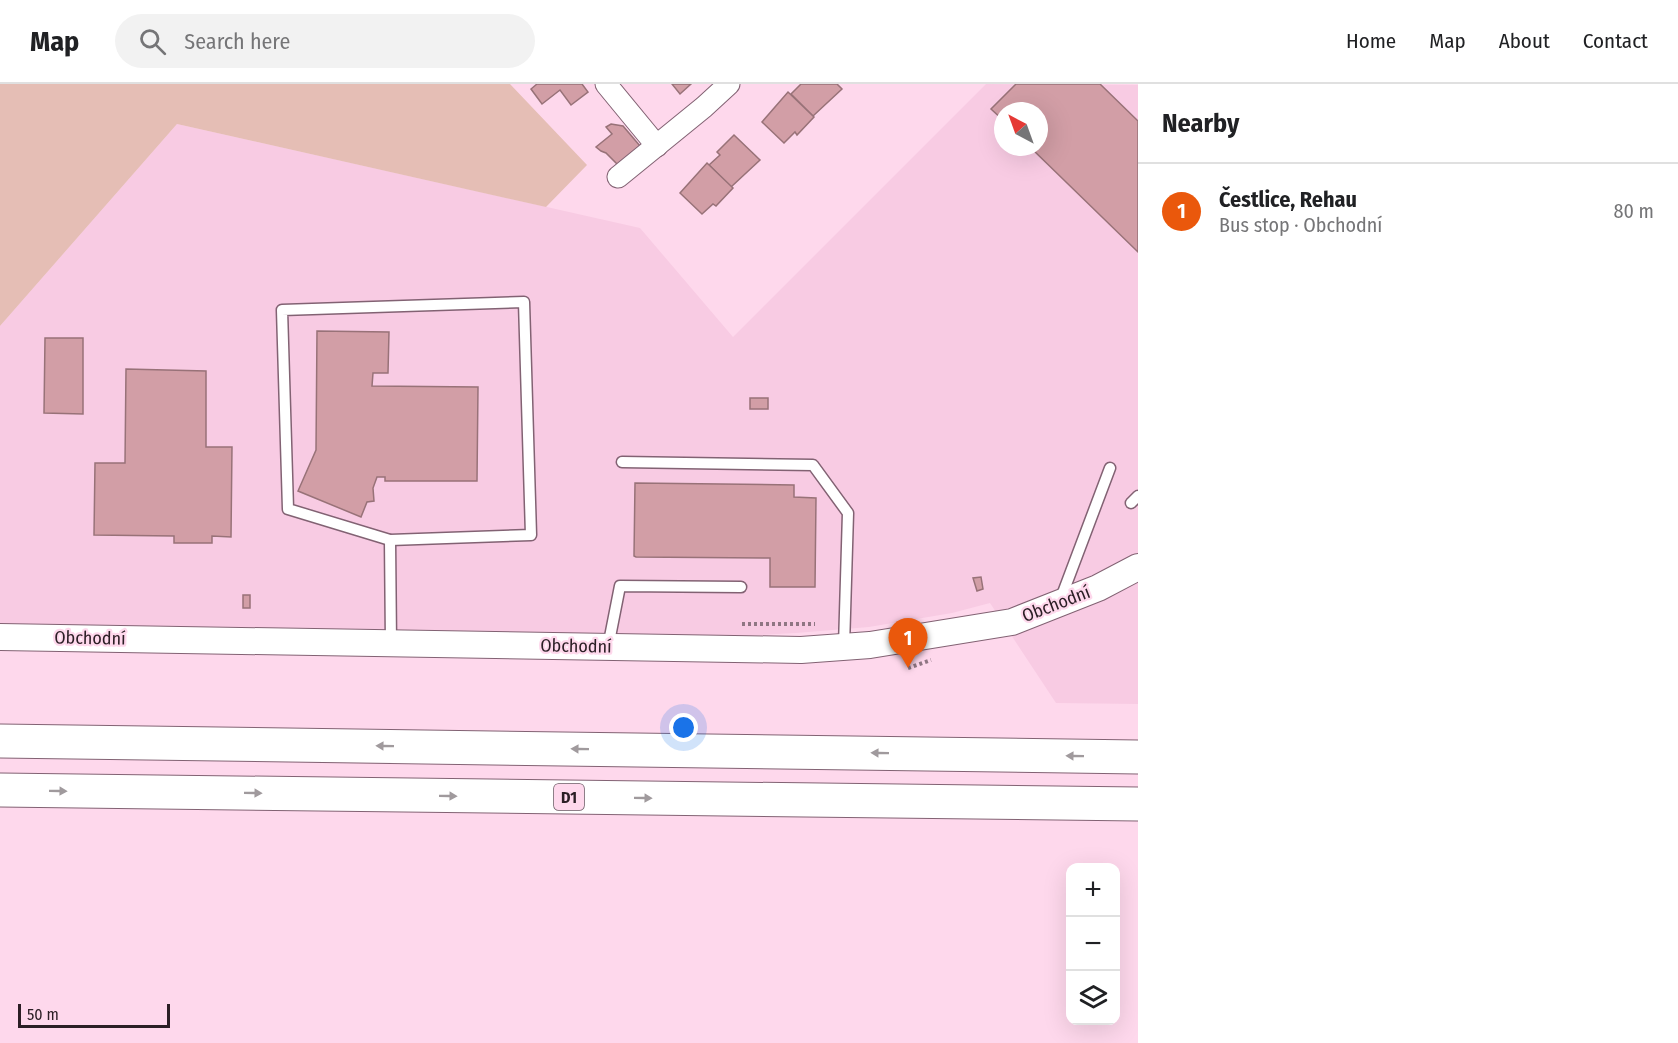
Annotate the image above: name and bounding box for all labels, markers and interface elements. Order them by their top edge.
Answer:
search box [115,14,535,68]
text: Map [30,25,79,58]
icon: search [136,25,169,58]
text: Search here [184,28,290,55]
text: Home [1346,28,1396,54]
text: Map [1429,28,1466,54]
text: About [1499,28,1550,54]
text: Contact [1583,28,1648,54]
north arrow [994,102,1048,156]
text: Nearby [1162,108,1239,139]
text: Čestlice, Rehau [1219,186,1357,213]
text: 1 [1177,199,1186,223]
text: 80 m [1614,199,1654,223]
text: Bus stop · Obchodní [1219,213,1382,237]
street label: Obchodní [1019,581,1094,627]
pin: 1 [888,618,928,668]
street label: Obchodní [54,626,126,650]
street label: Obchodní [540,634,612,658]
your location [669,713,698,742]
one-way arrow [376,741,395,751]
one-way arrow [571,744,590,754]
one-way arrow [871,748,890,758]
one-way arrow [1066,751,1085,761]
road number: D1 [554,784,584,810]
one-way arrow [49,786,68,796]
one-way arrow [244,788,263,798]
one-way arrow [439,791,458,800]
one-way arrow [634,793,653,803]
map controls [1066,863,1120,1025]
button: + [1066,863,1120,917]
button: − [1066,917,1120,971]
button: layers [1066,971,1120,1025]
scale bar [18,1001,170,1028]
text: 50 m [27,1005,59,1024]

